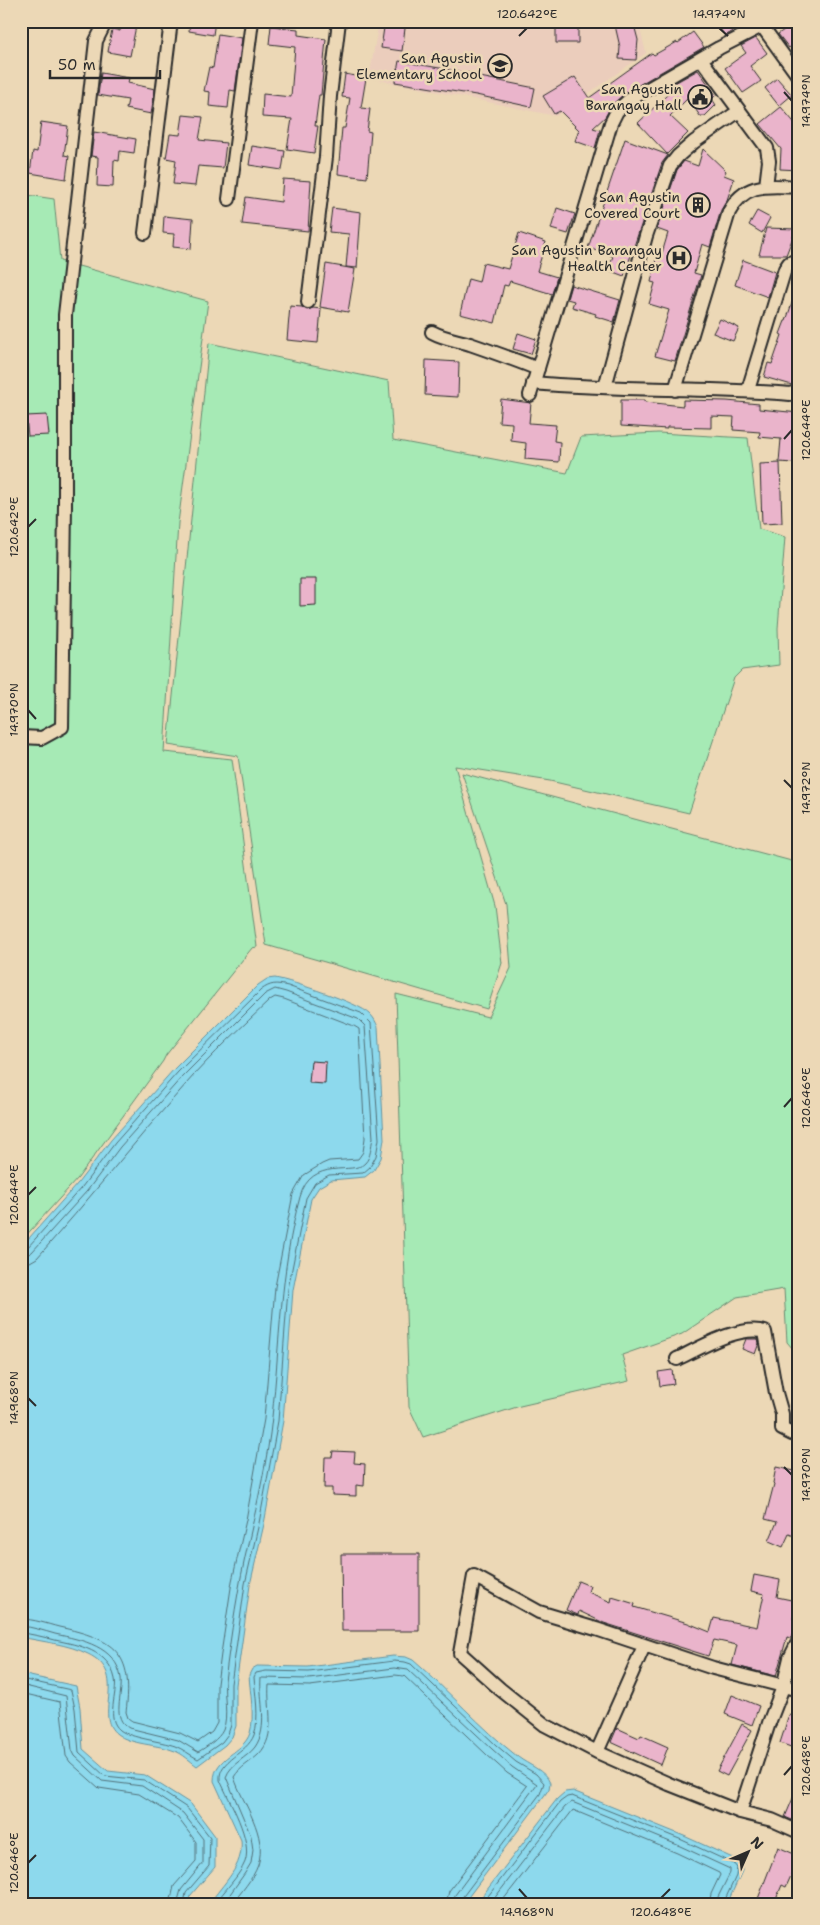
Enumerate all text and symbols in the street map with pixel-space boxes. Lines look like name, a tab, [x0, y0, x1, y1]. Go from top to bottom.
text: 120.642°E	[497, 6, 557, 22]
text: 14.974°N	[692, 6, 746, 22]
scale bar	[50, 48, 160, 80]
place label: San Agustin Elementary School	[356, 49, 483, 83]
school or university icon: San Agustin Elementary School	[487, 53, 513, 79]
text: 50 m	[58, 55, 96, 75]
text: 14.974°N	[798, 74, 814, 128]
place label: San Agustin Barangay Hall	[586, 80, 683, 114]
public building icon: San Agustin Barangay Hall	[687, 84, 713, 110]
place label: San Agustin Covered Court	[584, 188, 680, 222]
building icon: San Agustin Covered Court	[685, 192, 711, 218]
place label: San Agustin Barangay Health Center	[512, 241, 662, 275]
hospital icon: San Agustin Barangay Health Center	[666, 245, 692, 271]
text: 120.644°E	[798, 399, 814, 461]
text: 120.642°E	[6, 497, 22, 557]
text: 14.970°N	[6, 683, 22, 737]
text: 14.972°N	[798, 761, 814, 815]
text: 120.646°E	[798, 1067, 814, 1129]
text: 120.644°E	[6, 1164, 22, 1226]
text: 14.968°N	[6, 1371, 22, 1425]
text: 14.970°N	[798, 1448, 814, 1502]
text: 120.648°E	[798, 1735, 814, 1797]
north arrow	[722, 1828, 772, 1878]
text: 120.646°E	[6, 1832, 22, 1894]
text: N	[747, 1833, 767, 1853]
text: 14.968°N	[500, 1904, 554, 1920]
text: 120.648°E	[630, 1904, 692, 1920]

